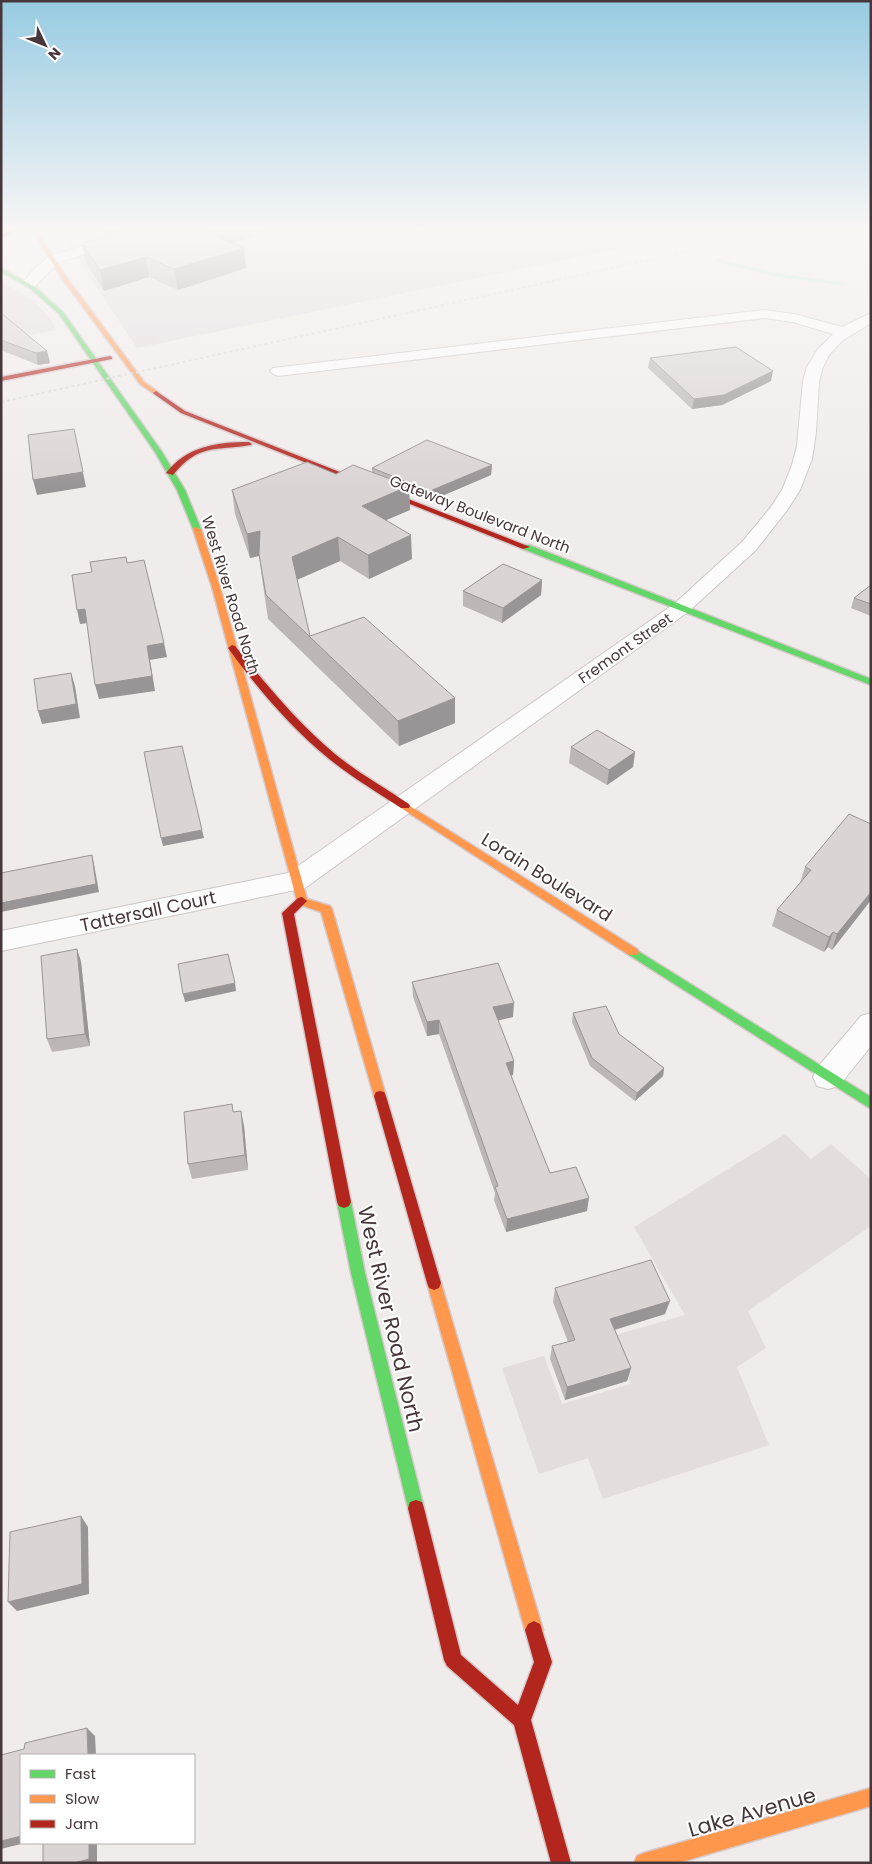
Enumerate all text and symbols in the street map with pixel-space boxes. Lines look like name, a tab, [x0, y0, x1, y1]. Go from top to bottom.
north arrow	[20, 20, 70, 70]
text: N	[44, 43, 65, 65]
street label: Gateway Boulevard North	[387, 470, 573, 558]
street label: West River Road North	[197, 513, 265, 677]
street label: Fremont Street	[574, 608, 676, 688]
street label: Lorain Boulevard	[477, 827, 617, 927]
street label: Tattersall Court	[78, 884, 218, 938]
street label: West River Road North	[351, 1203, 431, 1435]
legend	[20, 1754, 195, 1844]
text: Fast	[65, 1763, 96, 1784]
street label: Lake Avenue	[685, 1780, 819, 1844]
text: Slow	[65, 1788, 100, 1809]
text: Jam	[65, 1813, 99, 1834]

